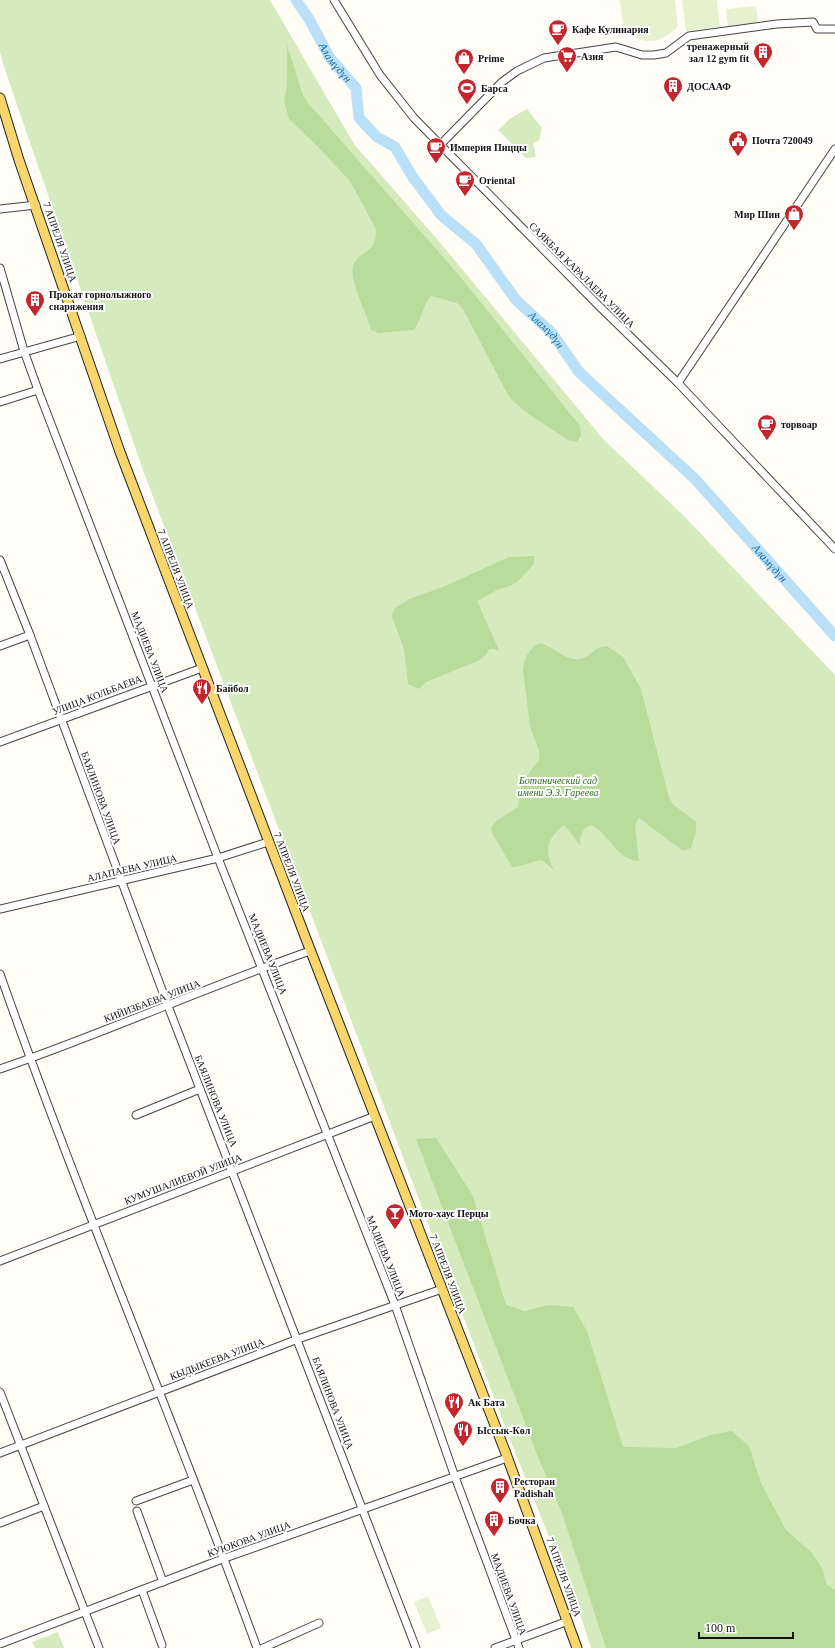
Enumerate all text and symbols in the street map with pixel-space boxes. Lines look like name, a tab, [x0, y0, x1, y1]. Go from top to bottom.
cafe icon: Кафе Кулинария	[547, 18, 569, 46]
place label: Кафе Кулинария	[572, 24, 649, 35]
water label: Аламүдүн	[316, 40, 354, 85]
place label: тренажерный зал 12 gym fit	[687, 41, 750, 64]
building icon: тренажерный зал 12 gym fit	[752, 41, 774, 69]
supermarket icon: Азия	[556, 45, 578, 73]
shop icon: Prime	[453, 47, 475, 75]
place label: Азия	[581, 51, 604, 62]
place label: Prime	[478, 53, 505, 64]
building icon: ДОСААФ	[662, 75, 684, 103]
sports icon: Барса	[456, 77, 478, 105]
place label: ДОСААФ	[687, 81, 731, 92]
place label: Барса	[481, 83, 508, 94]
public building icon: Почта 720049	[727, 129, 749, 157]
place label: Почта 720049	[752, 135, 813, 146]
cafe icon: Империя Пиццы	[425, 136, 447, 164]
place label: Империя Пиццы	[450, 142, 527, 153]
cafe icon: Oriental	[454, 169, 476, 197]
place label: Oriental	[479, 175, 515, 186]
street label: 7 АПРЕЛЯ УЛИЦА	[41, 201, 79, 284]
shop icon: Мир Шин	[783, 203, 805, 231]
place label: Мир Шин	[734, 209, 780, 220]
street label: САЯКБАЯ КАРАЛАЕВА УЛИЦА	[527, 220, 637, 330]
building icon: Прокат горнолыжного снаряжения	[24, 289, 46, 317]
place label: Прокат горнолыжного снаряжения	[49, 289, 151, 312]
water label: Аламүдүн	[526, 308, 567, 351]
cafe icon: торвоар	[756, 413, 778, 441]
place label: торвоар	[781, 419, 818, 430]
street label: 7 АПРЕЛЯ УЛИЦА	[156, 528, 196, 611]
water label: Аламүдүн	[749, 541, 790, 585]
street label: МАДИЕВА УЛИЦА	[129, 610, 171, 695]
street label: УЛИЦА КОЛЬБАЕВА	[51, 673, 144, 717]
restaurant icon: Байбол	[191, 677, 213, 705]
place label: Байбол	[216, 683, 249, 694]
street label: БАЯЛИНОВА УЛИЦА	[79, 750, 123, 847]
park label: Ботанический сад имени Э.З. Гареева	[518, 775, 598, 798]
street label: 7 АПРЕЛЯ УЛИЦА	[272, 831, 312, 914]
street label: АЛАПАЕВА УЛИЦА	[86, 852, 179, 884]
street label: МАДИЕВА УЛИЦА	[247, 912, 290, 997]
street label: КИЙИЗБАЕВА УЛИЦА	[102, 977, 203, 1024]
street label: БАЯЛИНОВА УЛИЦА	[193, 1053, 240, 1149]
street label: КУМУШАЛИЕВОЙ УЛИЦА	[123, 1151, 244, 1207]
bar icon: Мото-хаус Перцы	[384, 1202, 406, 1230]
place label: Мото-хаус Перцы	[409, 1208, 489, 1219]
street label: МАДИЕВА УЛИЦА	[365, 1214, 408, 1299]
street label: 7 АПРЕЛЯ УЛИЦА	[428, 1233, 468, 1316]
street label: КЫДЫКЕЕВА УЛИЦА	[168, 1336, 266, 1382]
street label: БАЯЛИНОВА УЛИЦА	[310, 1355, 356, 1451]
restaurant icon: Ак Бата	[443, 1391, 465, 1419]
place label: Ак Бата	[468, 1397, 505, 1408]
restaurant icon: Ыссык-Көл	[452, 1419, 474, 1447]
place label: Ыссык-Көл	[477, 1425, 531, 1436]
building icon: Ресторан Padishah	[489, 1476, 511, 1504]
place label: Ресторан Padishah	[514, 1476, 555, 1499]
building icon: Бочка	[483, 1509, 505, 1537]
place label: Бочка	[508, 1515, 536, 1526]
street label: КУЮКОВА УЛИЦА	[206, 1519, 293, 1559]
street label: 7 АПРЕЛЯ УЛИЦА	[544, 1536, 584, 1619]
street label: МАДИЕВА УЛИЦА	[489, 1552, 529, 1637]
scale bar	[699, 1614, 793, 1640]
text: 100 m	[705, 1621, 736, 1635]

